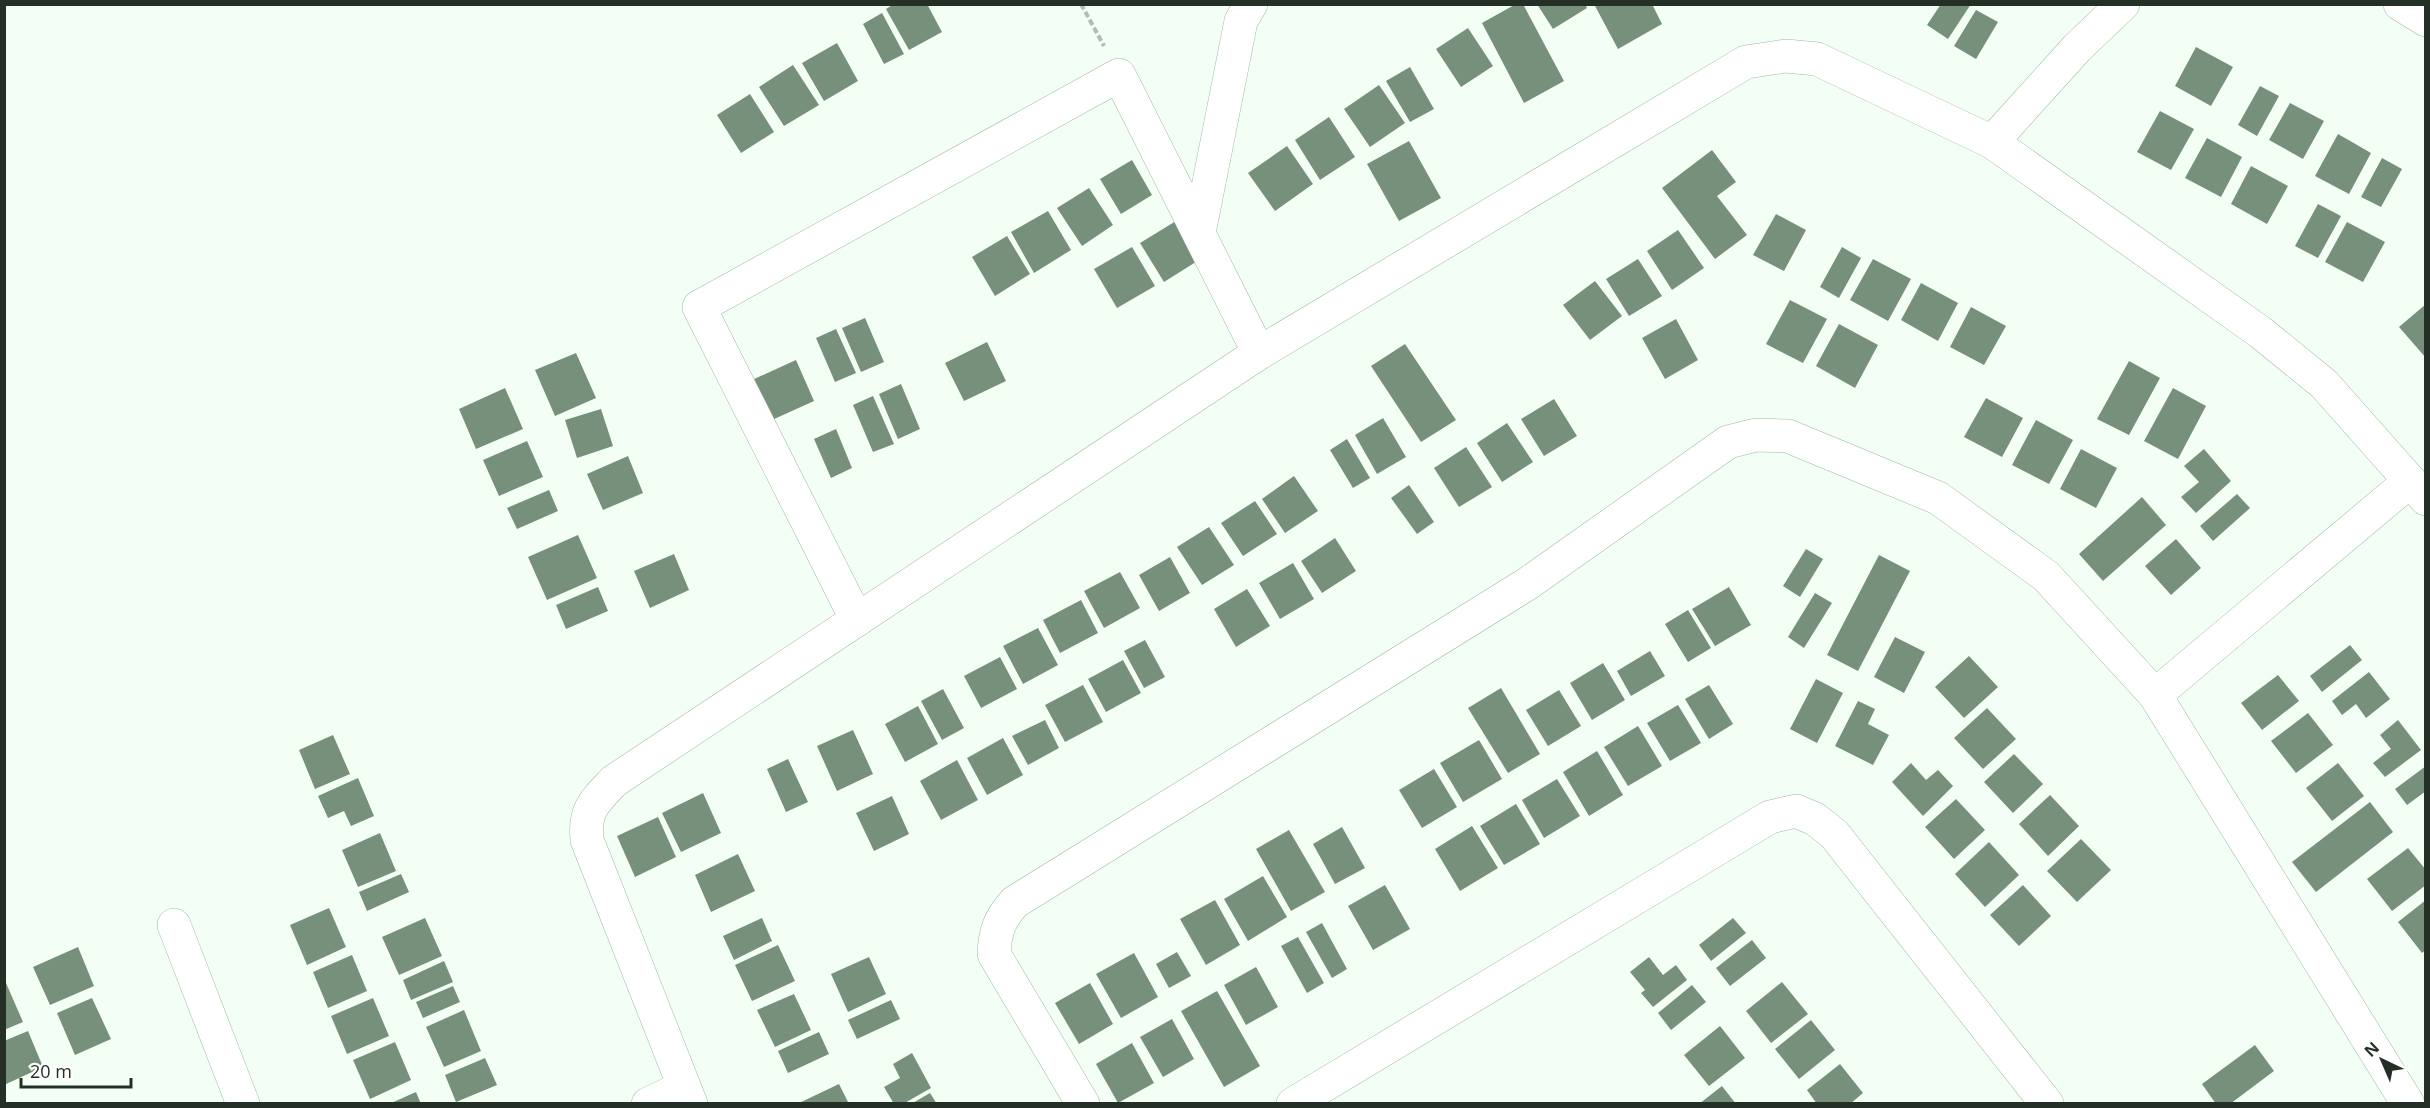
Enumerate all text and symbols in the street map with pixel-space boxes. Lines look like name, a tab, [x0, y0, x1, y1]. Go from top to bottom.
north arrow	[2352, 1030, 2412, 1090]
text: N	[2359, 1037, 2384, 1062]
scale bar	[21, 1051, 130, 1089]
text: 20 m	[30, 1059, 72, 1083]

